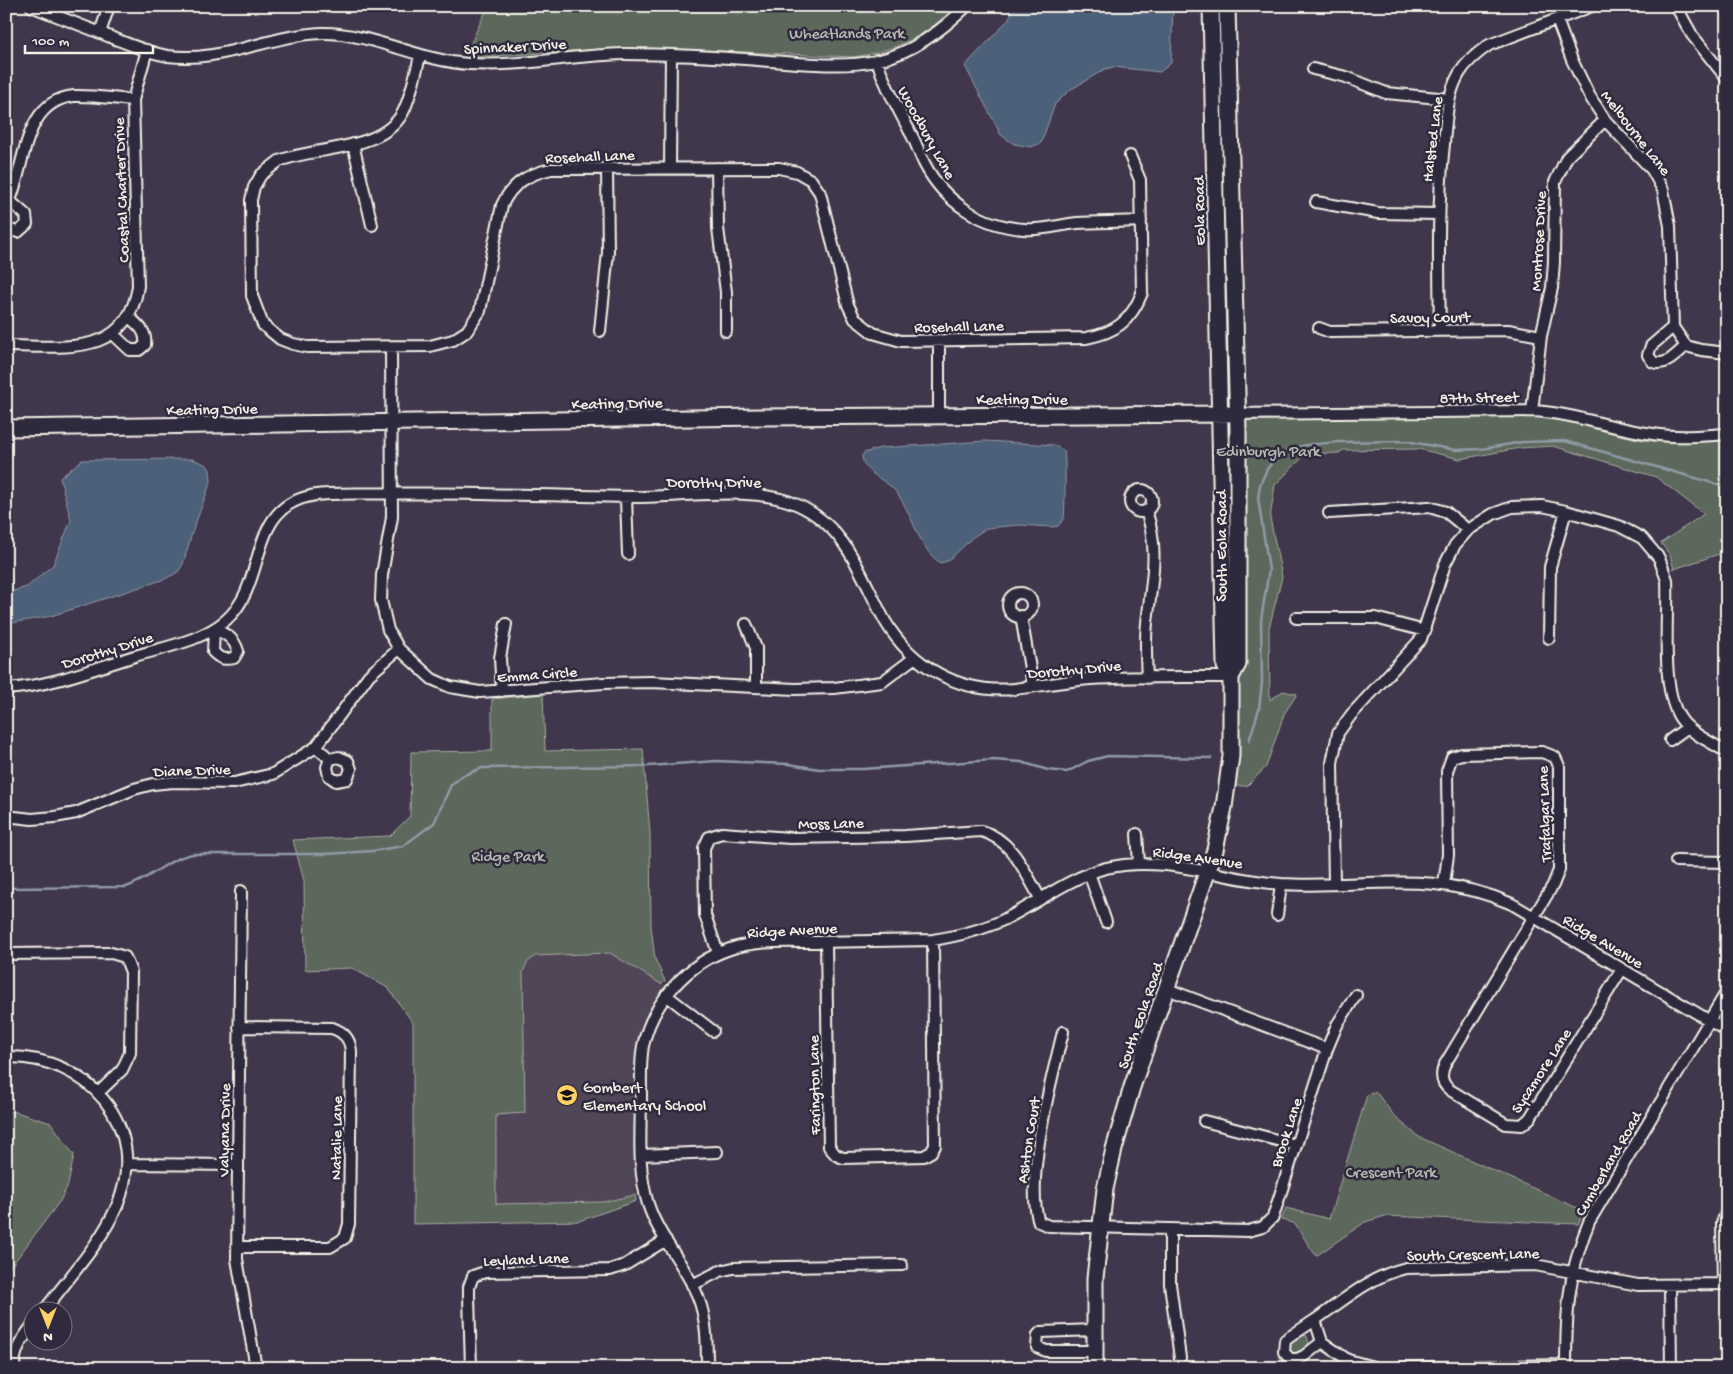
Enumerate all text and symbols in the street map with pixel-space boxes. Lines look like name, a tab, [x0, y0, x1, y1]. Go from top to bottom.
scale bar	[25, 22, 152, 54]
park label: Wheatlands Park	[789, 26, 907, 45]
text: 100 m	[31, 33, 70, 51]
street label: Spinnaker Drive	[463, 36, 568, 61]
street label: Woodbury Lane	[892, 84, 959, 184]
street label: Melbourne Lane	[1595, 88, 1674, 181]
street label: Halsted Lane	[1420, 95, 1449, 183]
street label: Coastal Charter Drive	[111, 116, 136, 263]
street label: Rosehall Lane	[545, 147, 636, 170]
street label: Eola Road	[1191, 174, 1212, 246]
street label: Montrose Drive	[1528, 190, 1553, 292]
street label: Savoy Court	[1390, 309, 1472, 330]
street label: Rosehall Lane	[914, 318, 1005, 339]
street label: 87th Street	[1440, 389, 1520, 410]
street label: Keating Drive	[976, 392, 1068, 411]
street label: Keating Drive	[571, 395, 664, 416]
street label: Keating Drive	[166, 401, 259, 422]
park label: Edinburgh Park	[1216, 444, 1322, 463]
street label: Dorothy Drive	[666, 475, 762, 494]
street label: South Eola Road	[1214, 489, 1233, 602]
street label: Dorothy Drive	[59, 629, 157, 676]
street label: Dorothy Drive	[1025, 658, 1123, 685]
street label: Emma Circle	[496, 664, 579, 689]
street label: Diane Drive	[152, 762, 232, 783]
street label: Trafalgar Lane	[1535, 765, 1558, 863]
street label: Moss Lane	[798, 815, 865, 836]
street label: Ridge Avenue	[1151, 844, 1244, 875]
park label: Ridge Park	[472, 849, 546, 868]
street label: Ridge Avenue	[1559, 912, 1647, 975]
street label: Ridge Avenue	[746, 921, 839, 944]
street label: South Eola Road	[1115, 959, 1170, 1072]
street label: Sycamore Lane	[1508, 1025, 1578, 1118]
street label: Farington Lane	[806, 1034, 827, 1136]
place label: Gombert Elementary School	[583, 1080, 706, 1117]
street label: Valyana Drive	[216, 1083, 237, 1178]
school or university icon: Gombert Elementary School	[555, 1083, 579, 1107]
street label: Natalie Lane	[328, 1095, 349, 1180]
street label: Ashton Court	[1014, 1095, 1047, 1185]
street label: Brook Lane	[1268, 1095, 1309, 1171]
street label: Cumberland Road	[1572, 1107, 1649, 1221]
park label: Crescent Park	[1346, 1165, 1438, 1184]
street label: South Crescent Lane	[1406, 1246, 1540, 1267]
street label: Leyland Lane	[483, 1250, 570, 1272]
north arrow	[22, 1302, 72, 1352]
text: N	[43, 1328, 53, 1345]

